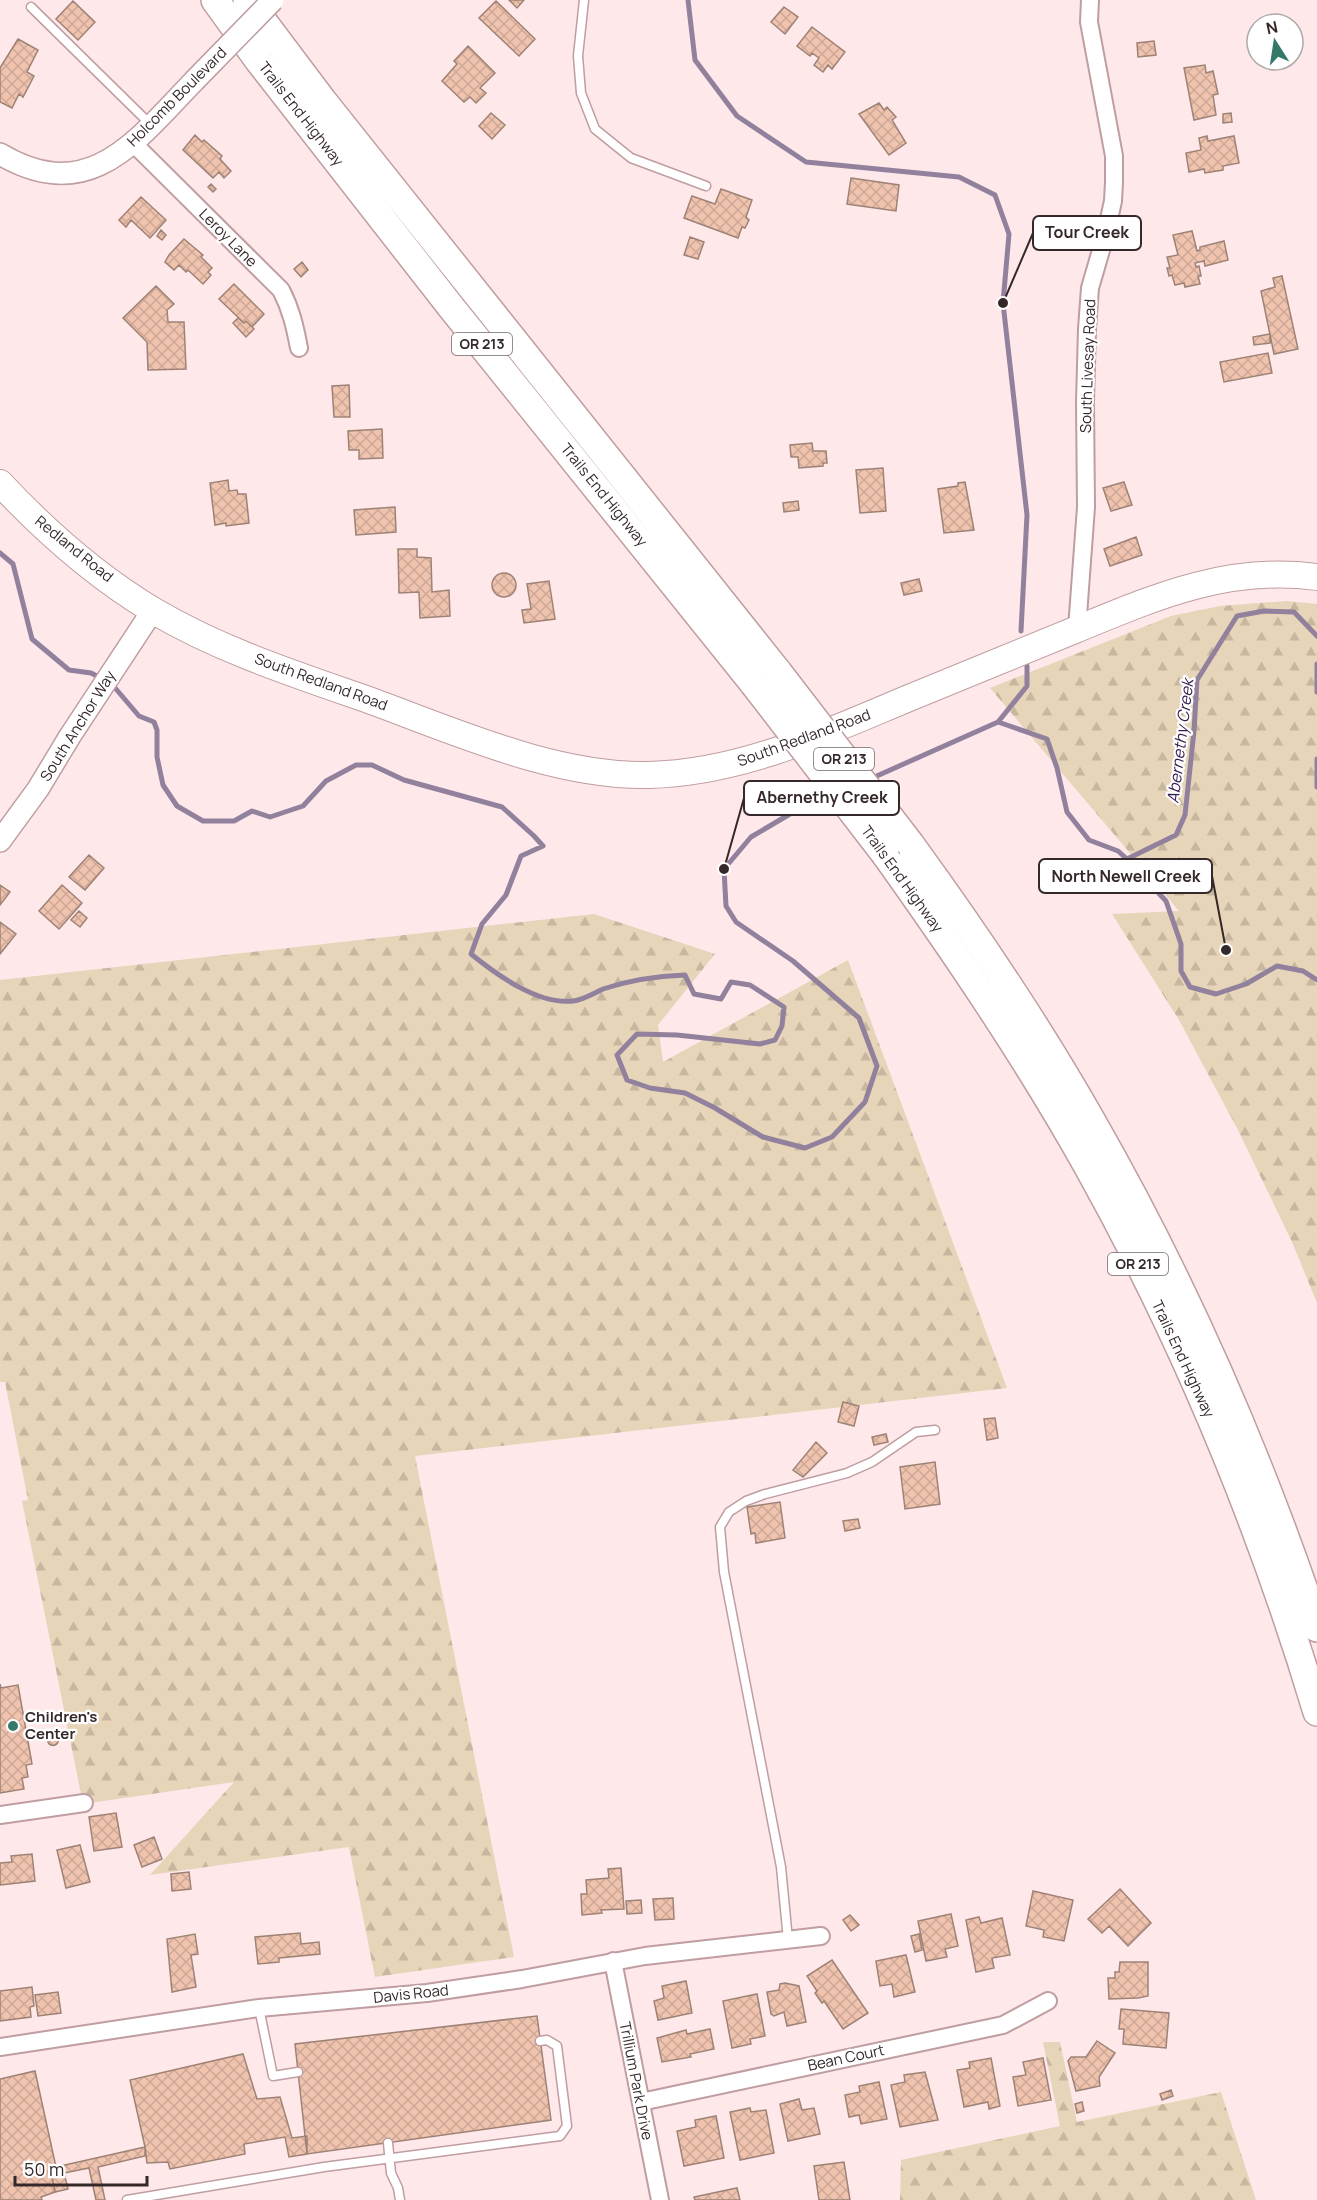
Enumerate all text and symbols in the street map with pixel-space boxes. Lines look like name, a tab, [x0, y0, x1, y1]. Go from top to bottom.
north arrow	[1245, 12, 1305, 72]
text: N	[1264, 15, 1280, 39]
street label: Holcomb Boulevard	[122, 42, 231, 151]
street label: Trails End Highway	[254, 57, 349, 170]
street label: Leroy Lane	[194, 204, 262, 272]
callout: Tour Creek	[1033, 216, 1141, 250]
text: Tour Creek	[1045, 221, 1129, 243]
street label: South Livesay Road	[1075, 298, 1100, 434]
road number: OR 213	[452, 333, 512, 355]
street label: Trails End Highway	[556, 439, 653, 551]
street label: Redland Road	[31, 510, 118, 587]
street label: South Redland Road	[252, 648, 391, 715]
street label: South Anchor Way	[35, 666, 120, 785]
water label: Abernethy Creek	[1161, 676, 1199, 804]
street label: South Redland Road	[734, 704, 873, 771]
road number: OR 213	[814, 748, 874, 770]
callout: Abernethy Creek	[744, 781, 899, 815]
text: Abernethy Creek	[756, 786, 888, 808]
street label: Trails End Highway	[857, 821, 948, 936]
callout: North Newell Creek	[1039, 859, 1212, 893]
text: North Newell Creek	[1052, 865, 1201, 887]
road number: OR 213	[1108, 1253, 1168, 1275]
street label: Trails End Highway	[1147, 1297, 1220, 1421]
place label: Children's Center	[25, 1706, 97, 1744]
marker: Children's Center	[6, 1719, 20, 1733]
street label: Davis Road	[372, 1979, 450, 2008]
street label: Trillium Park Drive	[615, 2020, 658, 2142]
street label: Bean Court	[806, 2039, 886, 2076]
scale bar	[15, 2149, 147, 2187]
text: 50 m	[24, 2157, 64, 2181]

